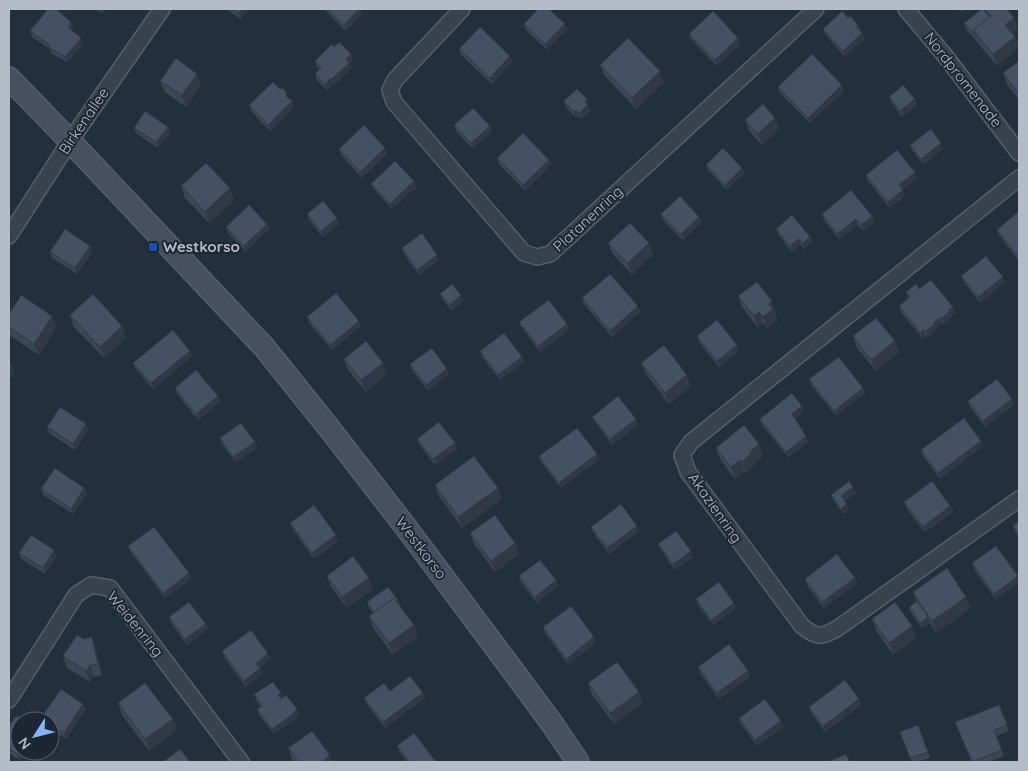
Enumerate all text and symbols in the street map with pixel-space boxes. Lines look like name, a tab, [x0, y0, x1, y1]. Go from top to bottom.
street label: Nordpromenade	[920, 28, 1006, 131]
street label: Birkenallee	[54, 84, 113, 158]
street label: Platanenring	[549, 182, 627, 256]
place label: Westkorso	[163, 237, 240, 256]
marker: Westkorso	[147, 241, 159, 253]
street label: Akazienring	[684, 469, 747, 546]
street label: Westkorso	[392, 513, 451, 583]
street label: Weidenring	[103, 587, 168, 660]
north arrow	[10, 711, 60, 761]
text: N	[14, 734, 35, 753]

